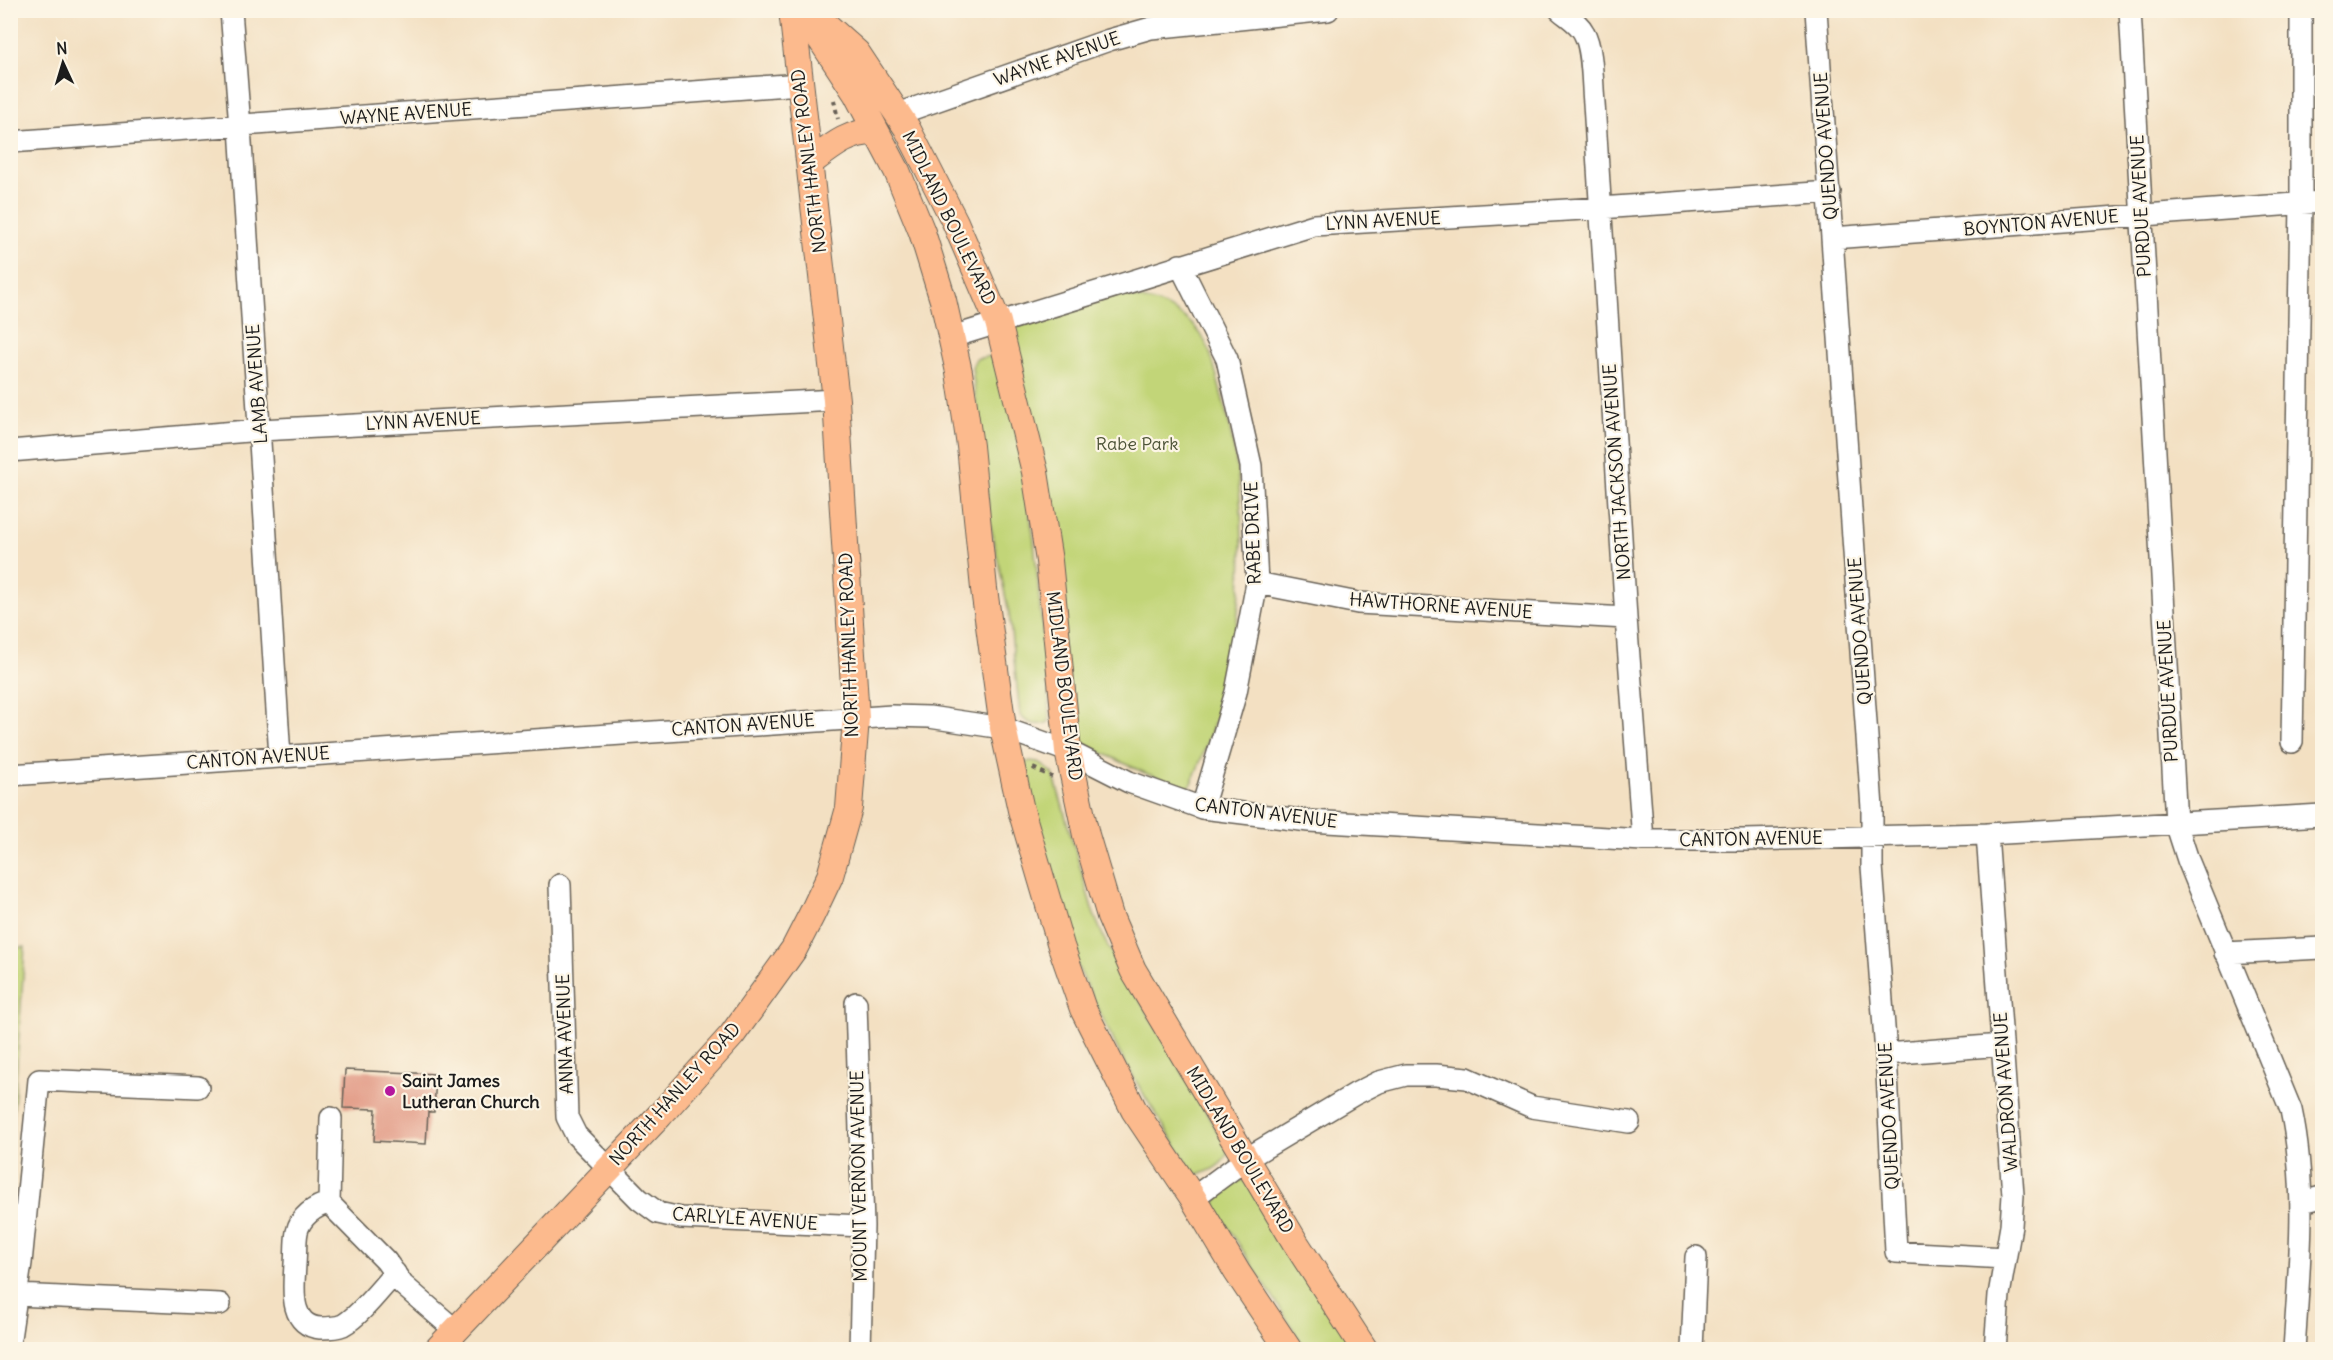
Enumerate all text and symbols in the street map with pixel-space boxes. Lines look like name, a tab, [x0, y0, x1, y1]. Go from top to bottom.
street label: WAYNE AVENUE	[991, 26, 1123, 91]
north arrow	[33, 33, 93, 93]
text: N	[56, 38, 68, 58]
street label: NORTH HANLEY ROAD	[786, 68, 831, 254]
street label: QUENDO AVENUE	[1809, 71, 1842, 221]
street label: WAYNE AVENUE	[339, 97, 473, 130]
street label: MIDLAND BOULEVARD	[897, 127, 1002, 309]
street label: PURDUE AVENUE	[2125, 134, 2156, 278]
street label: BOYNTON AVENUE	[1962, 204, 2119, 241]
street label: LYNN AVENUE	[1325, 206, 1441, 235]
street label: LAMB AVENUE	[241, 323, 272, 445]
street label: NORTH JACKSON AVENUE	[1597, 363, 1636, 581]
street label: LYNN AVENUE	[365, 406, 481, 435]
park label: Rabe Park	[1096, 432, 1178, 455]
street label: RABE DRIVE	[1239, 481, 1266, 585]
street label: NORTH HANLEY ROAD	[834, 552, 863, 738]
street label: QUENDO AVENUE	[1843, 556, 1876, 706]
street label: HAWTHORNE AVENUE	[1349, 588, 1533, 623]
street label: MIDLAND BOULEVARD	[1041, 590, 1088, 782]
street label: PURDUE AVENUE	[2152, 619, 2183, 763]
street label: CANTON AVENUE	[671, 708, 815, 741]
street label: CANTON AVENUE	[186, 741, 330, 774]
street label: CANTON AVENUE	[1193, 792, 1339, 833]
street label: CANTON AVENUE	[1679, 826, 1823, 851]
street label: ANNA AVENUE	[551, 973, 578, 1095]
street label: WALDRON AVENUE	[1988, 1011, 2023, 1173]
street label: NORTH HANLEY ROAD	[604, 1017, 745, 1170]
street label: QUENDO AVENUE	[1873, 1042, 1904, 1191]
street label: MIDLAND BOULEVARD	[1181, 1062, 1299, 1238]
place label: Saint James Lutheran Church	[402, 1069, 540, 1113]
street label: MOUNT VERNON AVENUE	[845, 1070, 872, 1282]
marker: Saint James Lutheran Church	[383, 1084, 397, 1098]
street label: CARLYLE AVENUE	[671, 1202, 819, 1235]

